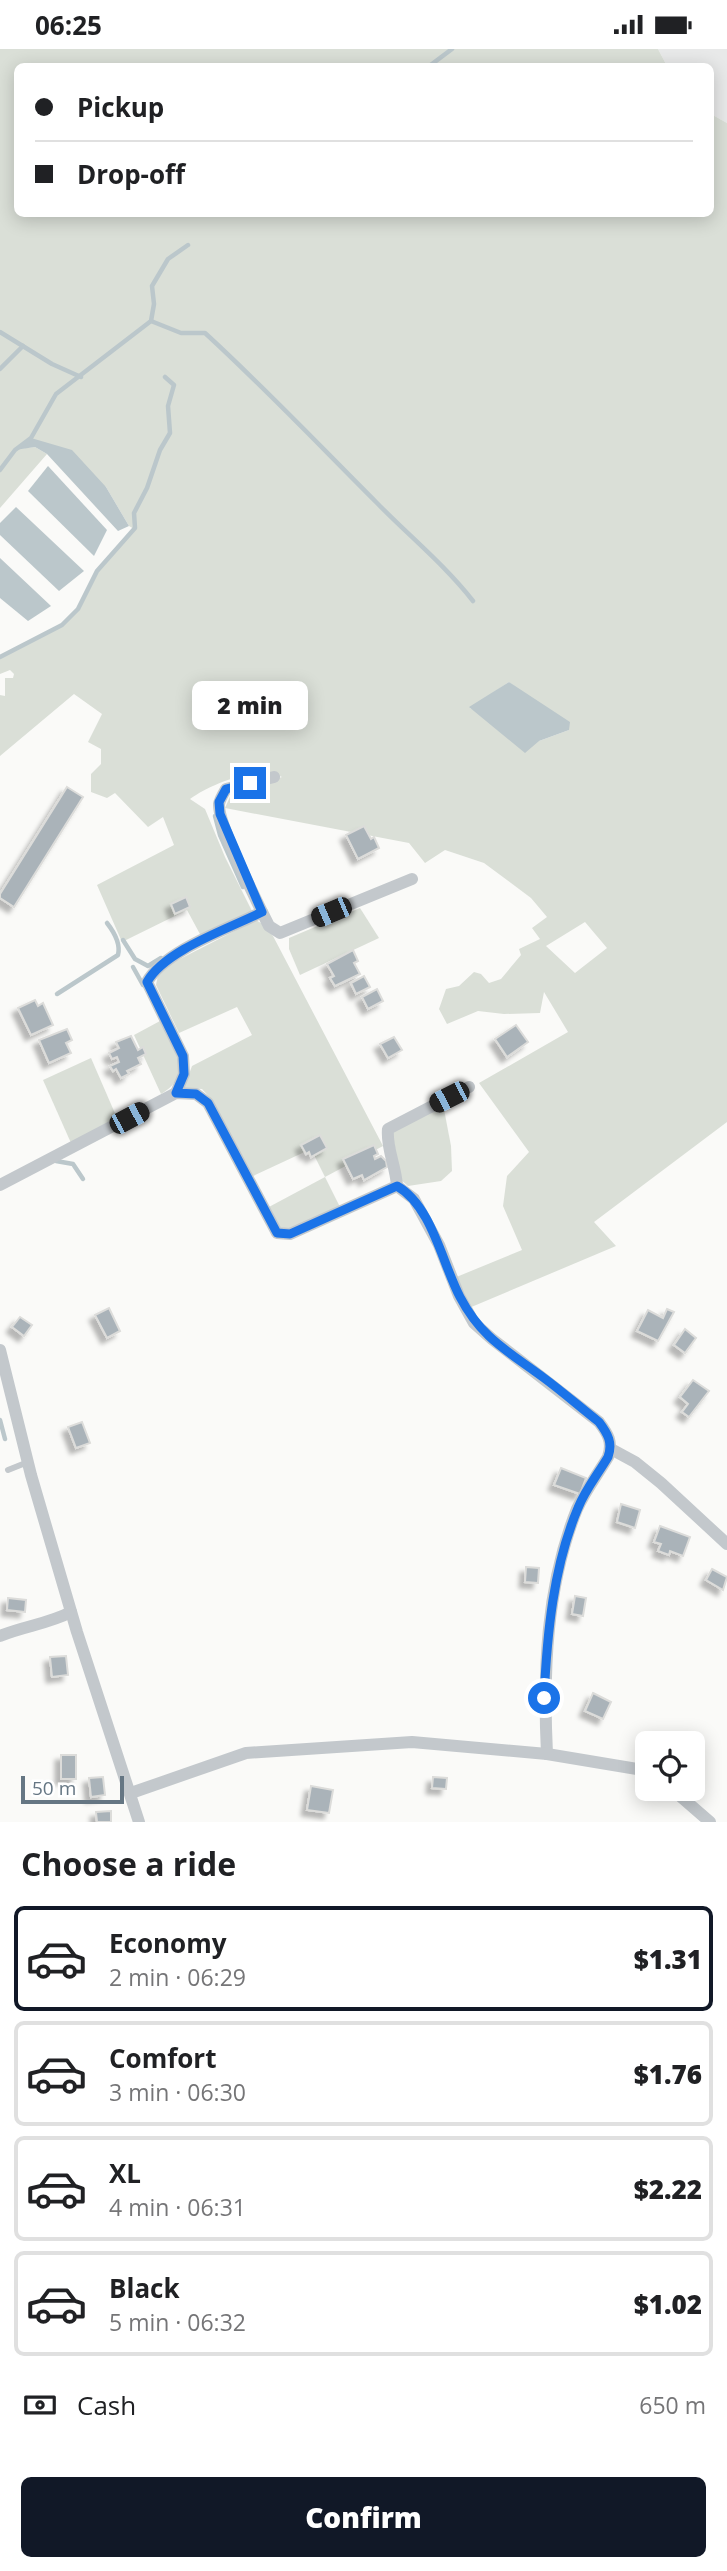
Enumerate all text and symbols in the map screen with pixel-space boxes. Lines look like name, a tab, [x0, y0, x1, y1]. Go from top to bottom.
text: 06:25	[35, 7, 102, 43]
text: Pickup	[77, 89, 164, 125]
text: Drop-off	[77, 156, 185, 192]
callout: 2 min	[192, 681, 308, 731]
text: 2 min	[217, 689, 283, 721]
route end	[234, 767, 266, 799]
car	[308, 894, 355, 930]
car	[426, 1078, 473, 1116]
car	[106, 1099, 153, 1137]
route start	[528, 1682, 560, 1714]
map controls	[635, 1731, 705, 1801]
button: locate	[635, 1731, 705, 1801]
scale bar	[21, 1773, 124, 1805]
text: 50 m	[32, 1775, 76, 1801]
text: Choose a ride	[21, 1842, 236, 1885]
text: Economy	[109, 1925, 227, 1961]
icon: car	[25, 1927, 88, 1990]
text: $1.31	[634, 1941, 702, 1977]
text: 2 min · 06:29	[109, 1961, 246, 1993]
text: Comfort	[109, 2040, 216, 2076]
icon: car	[25, 2042, 88, 2105]
text: $1.76	[634, 2056, 702, 2092]
text: 3 min · 06:30	[109, 2076, 246, 2108]
text: XL	[109, 2155, 141, 2191]
icon: car	[25, 2157, 88, 2220]
text: $2.22	[634, 2171, 702, 2207]
text: 4 min · 06:31	[109, 2191, 246, 2223]
text: Black	[109, 2270, 180, 2306]
icon: car	[25, 2272, 88, 2335]
text: $1.02	[634, 2286, 702, 2322]
text: 5 min · 06:32	[109, 2306, 246, 2338]
icon: cash	[21, 2386, 59, 2424]
text: Cash	[77, 2387, 136, 2423]
text: 650 m	[639, 2389, 706, 2421]
button: Confirm	[21, 2477, 706, 2557]

